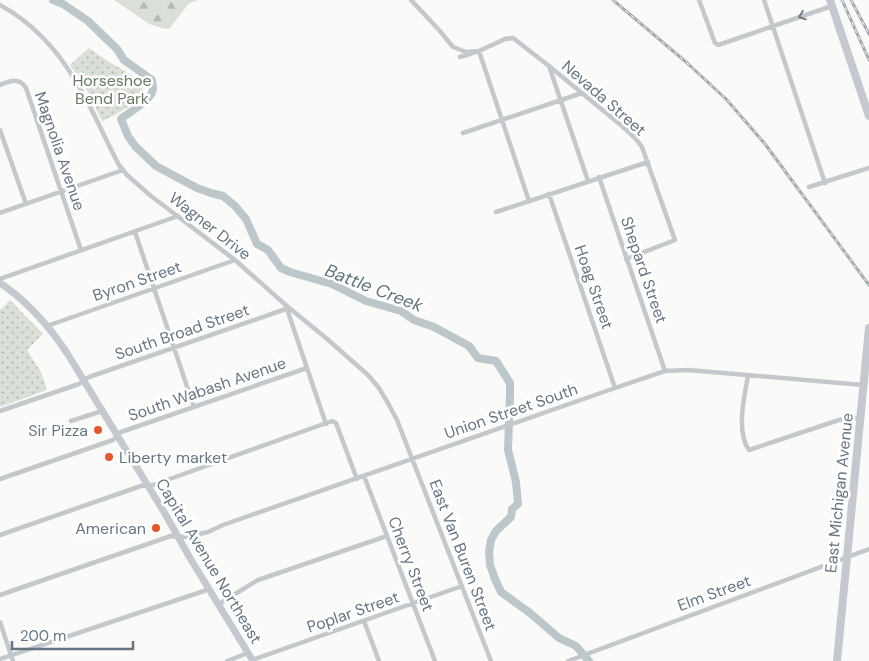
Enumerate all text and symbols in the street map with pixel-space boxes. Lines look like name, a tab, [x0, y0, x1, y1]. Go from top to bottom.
one-way arrow	[799, 10, 807, 20]
street label: Nevada Street	[558, 56, 650, 140]
park label: Horseshoe Bend Park	[72, 70, 152, 109]
street label: Magnolia Avenue	[30, 89, 90, 213]
street label: Wagner Drive	[165, 187, 255, 265]
street label: Shepard Street	[616, 214, 672, 326]
street label: Hoag Street	[570, 242, 618, 332]
street label: Byron Street	[90, 256, 184, 306]
water label: Battle Creek	[322, 258, 427, 318]
street label: South Broad Street	[112, 299, 252, 365]
street label: South Wabash Avenue	[125, 352, 289, 426]
street label: Union Street South	[442, 378, 580, 444]
street label: East Michigan Avenue	[820, 412, 858, 574]
place label: Sir Pizza	[28, 420, 88, 441]
marker: Sir Pizza	[92, 424, 104, 436]
place label: Liberty market	[119, 447, 227, 468]
marker: Liberty market	[103, 451, 115, 463]
street label: Capital Avenue Northeast	[151, 475, 267, 647]
street label: East Van Buren Street	[424, 476, 502, 634]
street label: Cherry Street	[383, 514, 439, 614]
place label: American	[75, 518, 146, 539]
marker: American	[150, 522, 162, 534]
street label: Elm Street	[674, 570, 754, 616]
street label: Poplar Street	[304, 586, 402, 638]
scale bar	[12, 618, 134, 650]
text: 200 m	[20, 626, 66, 646]

